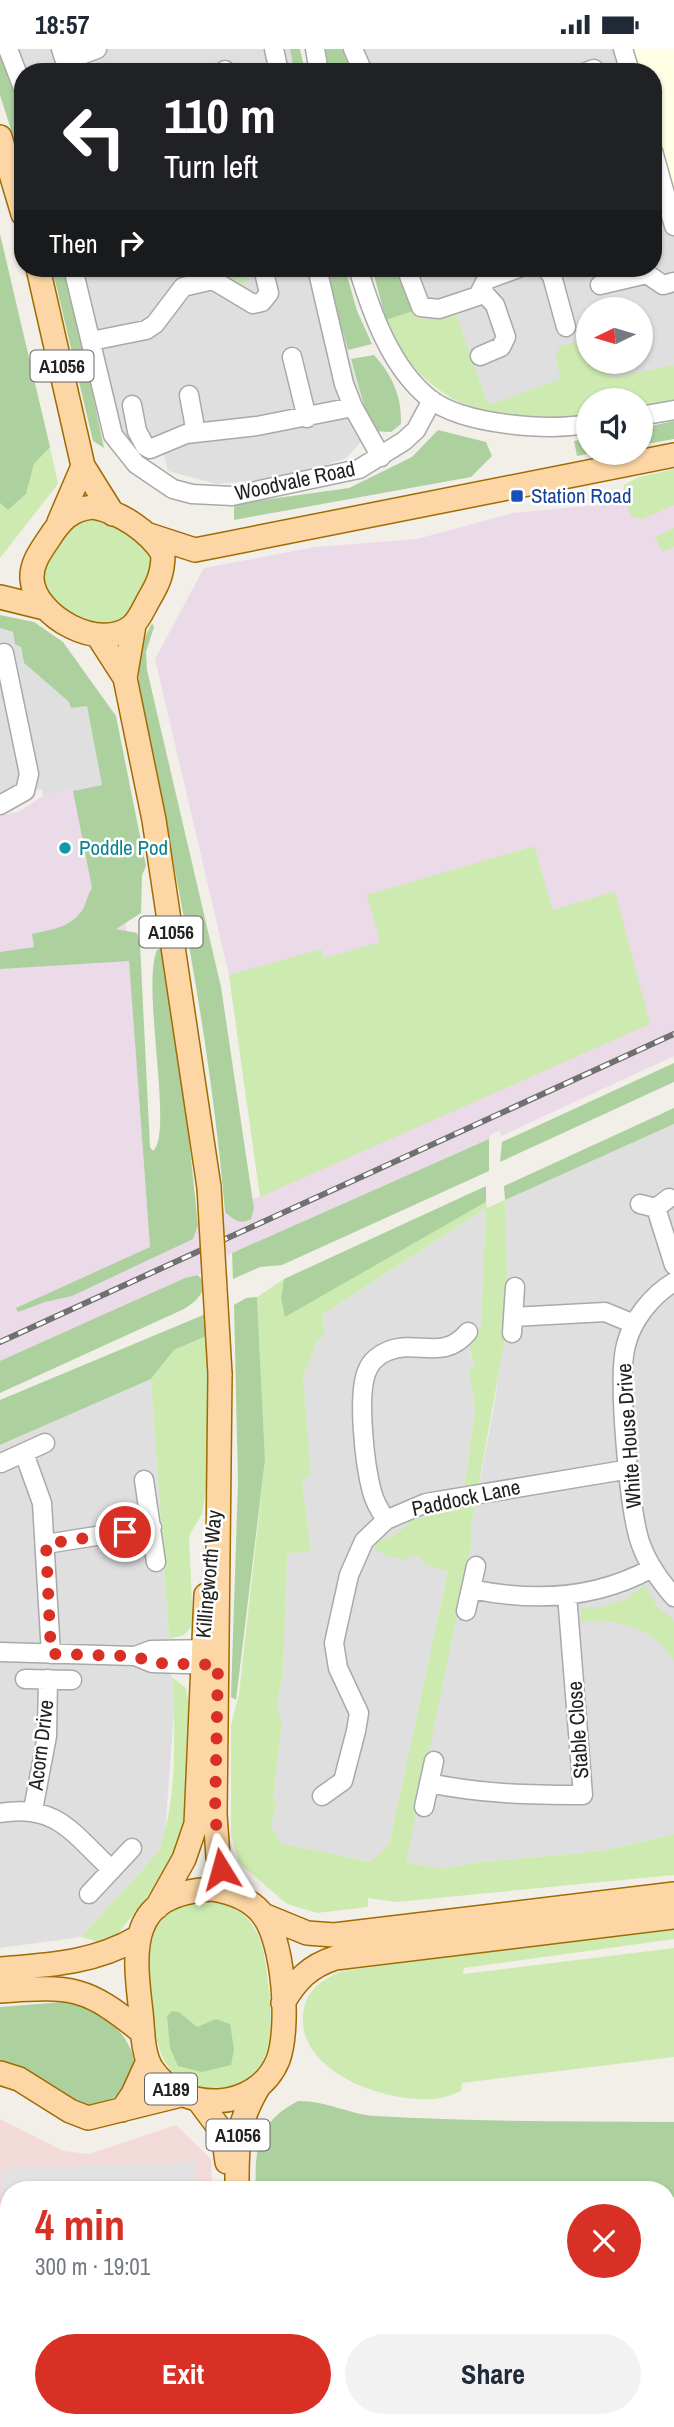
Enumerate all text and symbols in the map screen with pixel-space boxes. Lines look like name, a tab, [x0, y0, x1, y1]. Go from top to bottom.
text: 18:57	[35, 7, 90, 42]
text: 110 m	[164, 82, 276, 148]
icon: left	[49, 91, 140, 182]
text: Turn left	[164, 145, 258, 188]
icon: right	[112, 224, 150, 262]
text: Then	[49, 226, 98, 261]
north arrow	[576, 297, 653, 375]
map controls	[576, 297, 653, 465]
road number: A1056	[31, 351, 94, 381]
button: sound	[576, 388, 653, 465]
street label: Woodvale Road	[232, 454, 358, 507]
place label: Station Road	[531, 481, 632, 510]
marker: Station Road	[509, 488, 525, 504]
place label: Poddle Pod	[79, 833, 168, 862]
marker: Poddle Pod	[57, 840, 73, 856]
road number: A1056	[140, 917, 202, 947]
street label: White House Drive	[609, 1362, 648, 1510]
street label: Paddock Lane	[409, 1472, 523, 1523]
pin	[95, 1502, 155, 1562]
street label: Killingworth Way	[188, 1508, 229, 1639]
icon: arrive	[106, 1513, 144, 1551]
street label: Stable Close	[560, 1680, 595, 1780]
street label: Acorn Drive	[20, 1698, 60, 1793]
position arrow	[184, 1832, 258, 1906]
road number: A189	[145, 2073, 197, 2105]
road number: A1056	[206, 2119, 270, 2151]
text: 4 min	[35, 2197, 125, 2253]
button: close	[567, 2204, 641, 2278]
text: 300 m · 19:01	[35, 2251, 150, 2282]
button: Exit	[35, 2334, 331, 2414]
button: Share	[345, 2334, 641, 2414]

